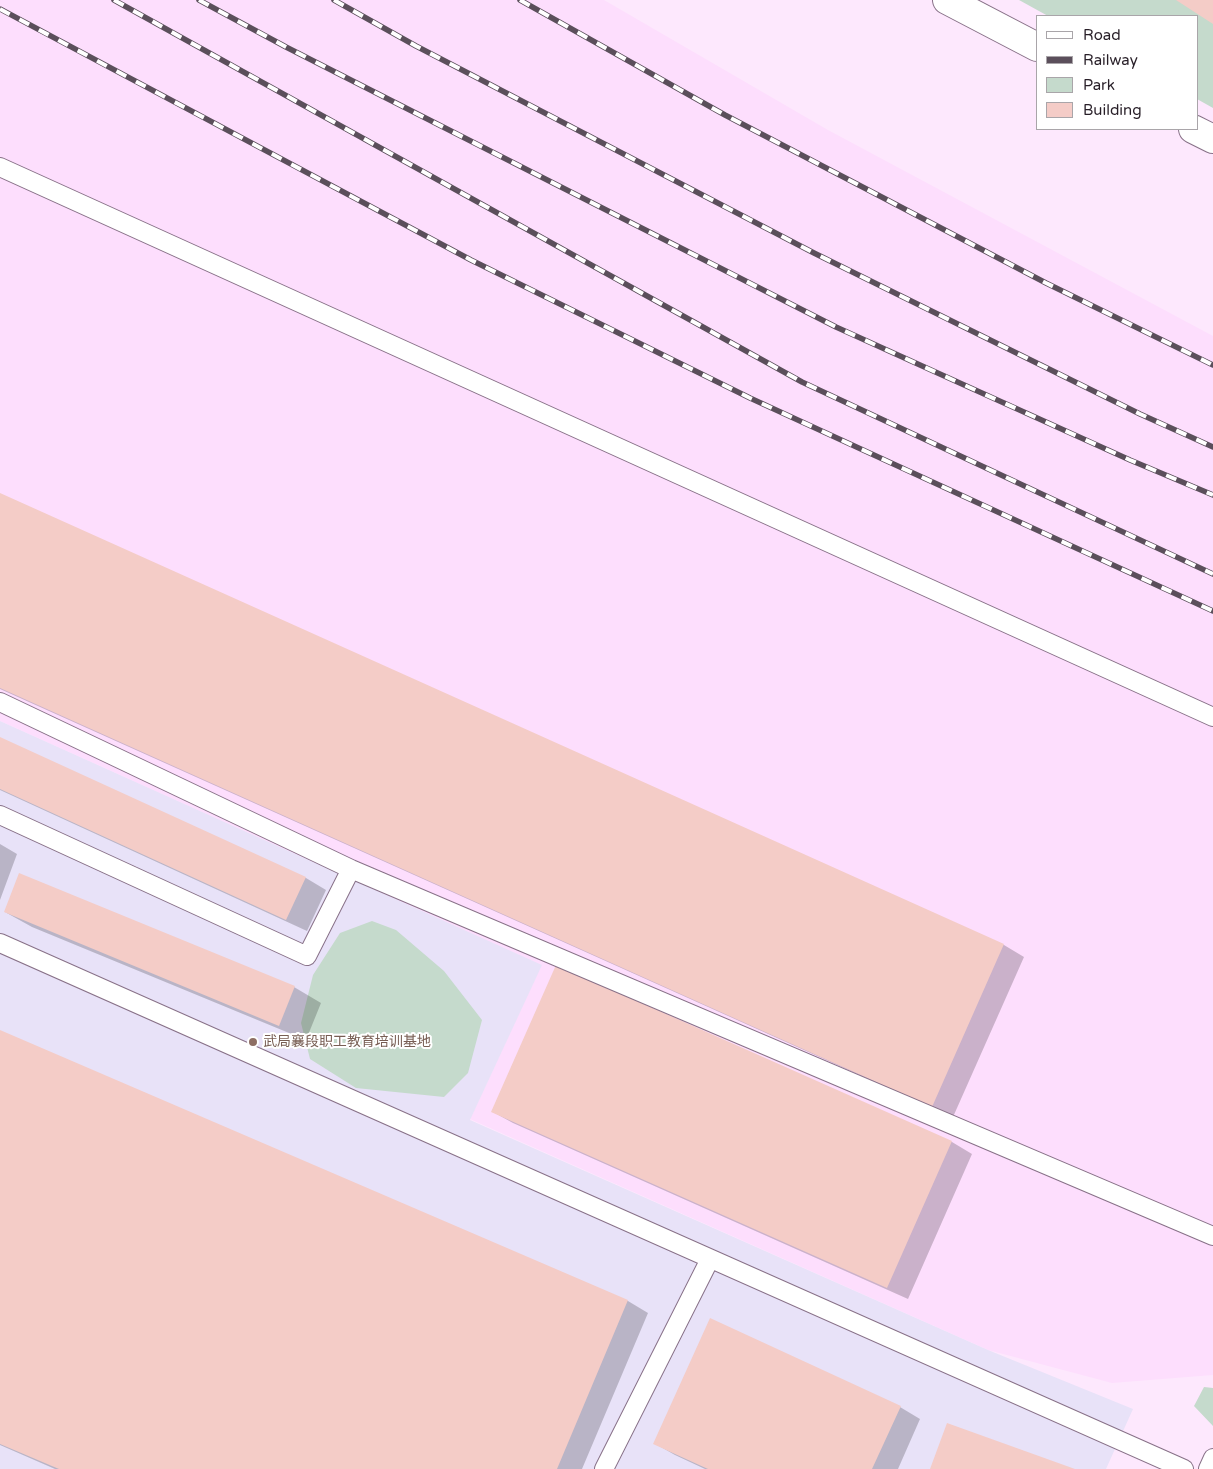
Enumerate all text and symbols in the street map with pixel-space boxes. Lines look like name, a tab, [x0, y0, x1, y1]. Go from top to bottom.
legend	[1036, 15, 1198, 130]
text: Road	[1083, 26, 1121, 44]
text: Railway	[1083, 51, 1138, 69]
text: Park	[1083, 76, 1115, 94]
text: Building	[1083, 101, 1142, 119]
place label: 武局襄段职工教育培训基地	[263, 1034, 431, 1050]
marker: 武局襄段职工教育培训基地	[247, 1036, 259, 1048]

